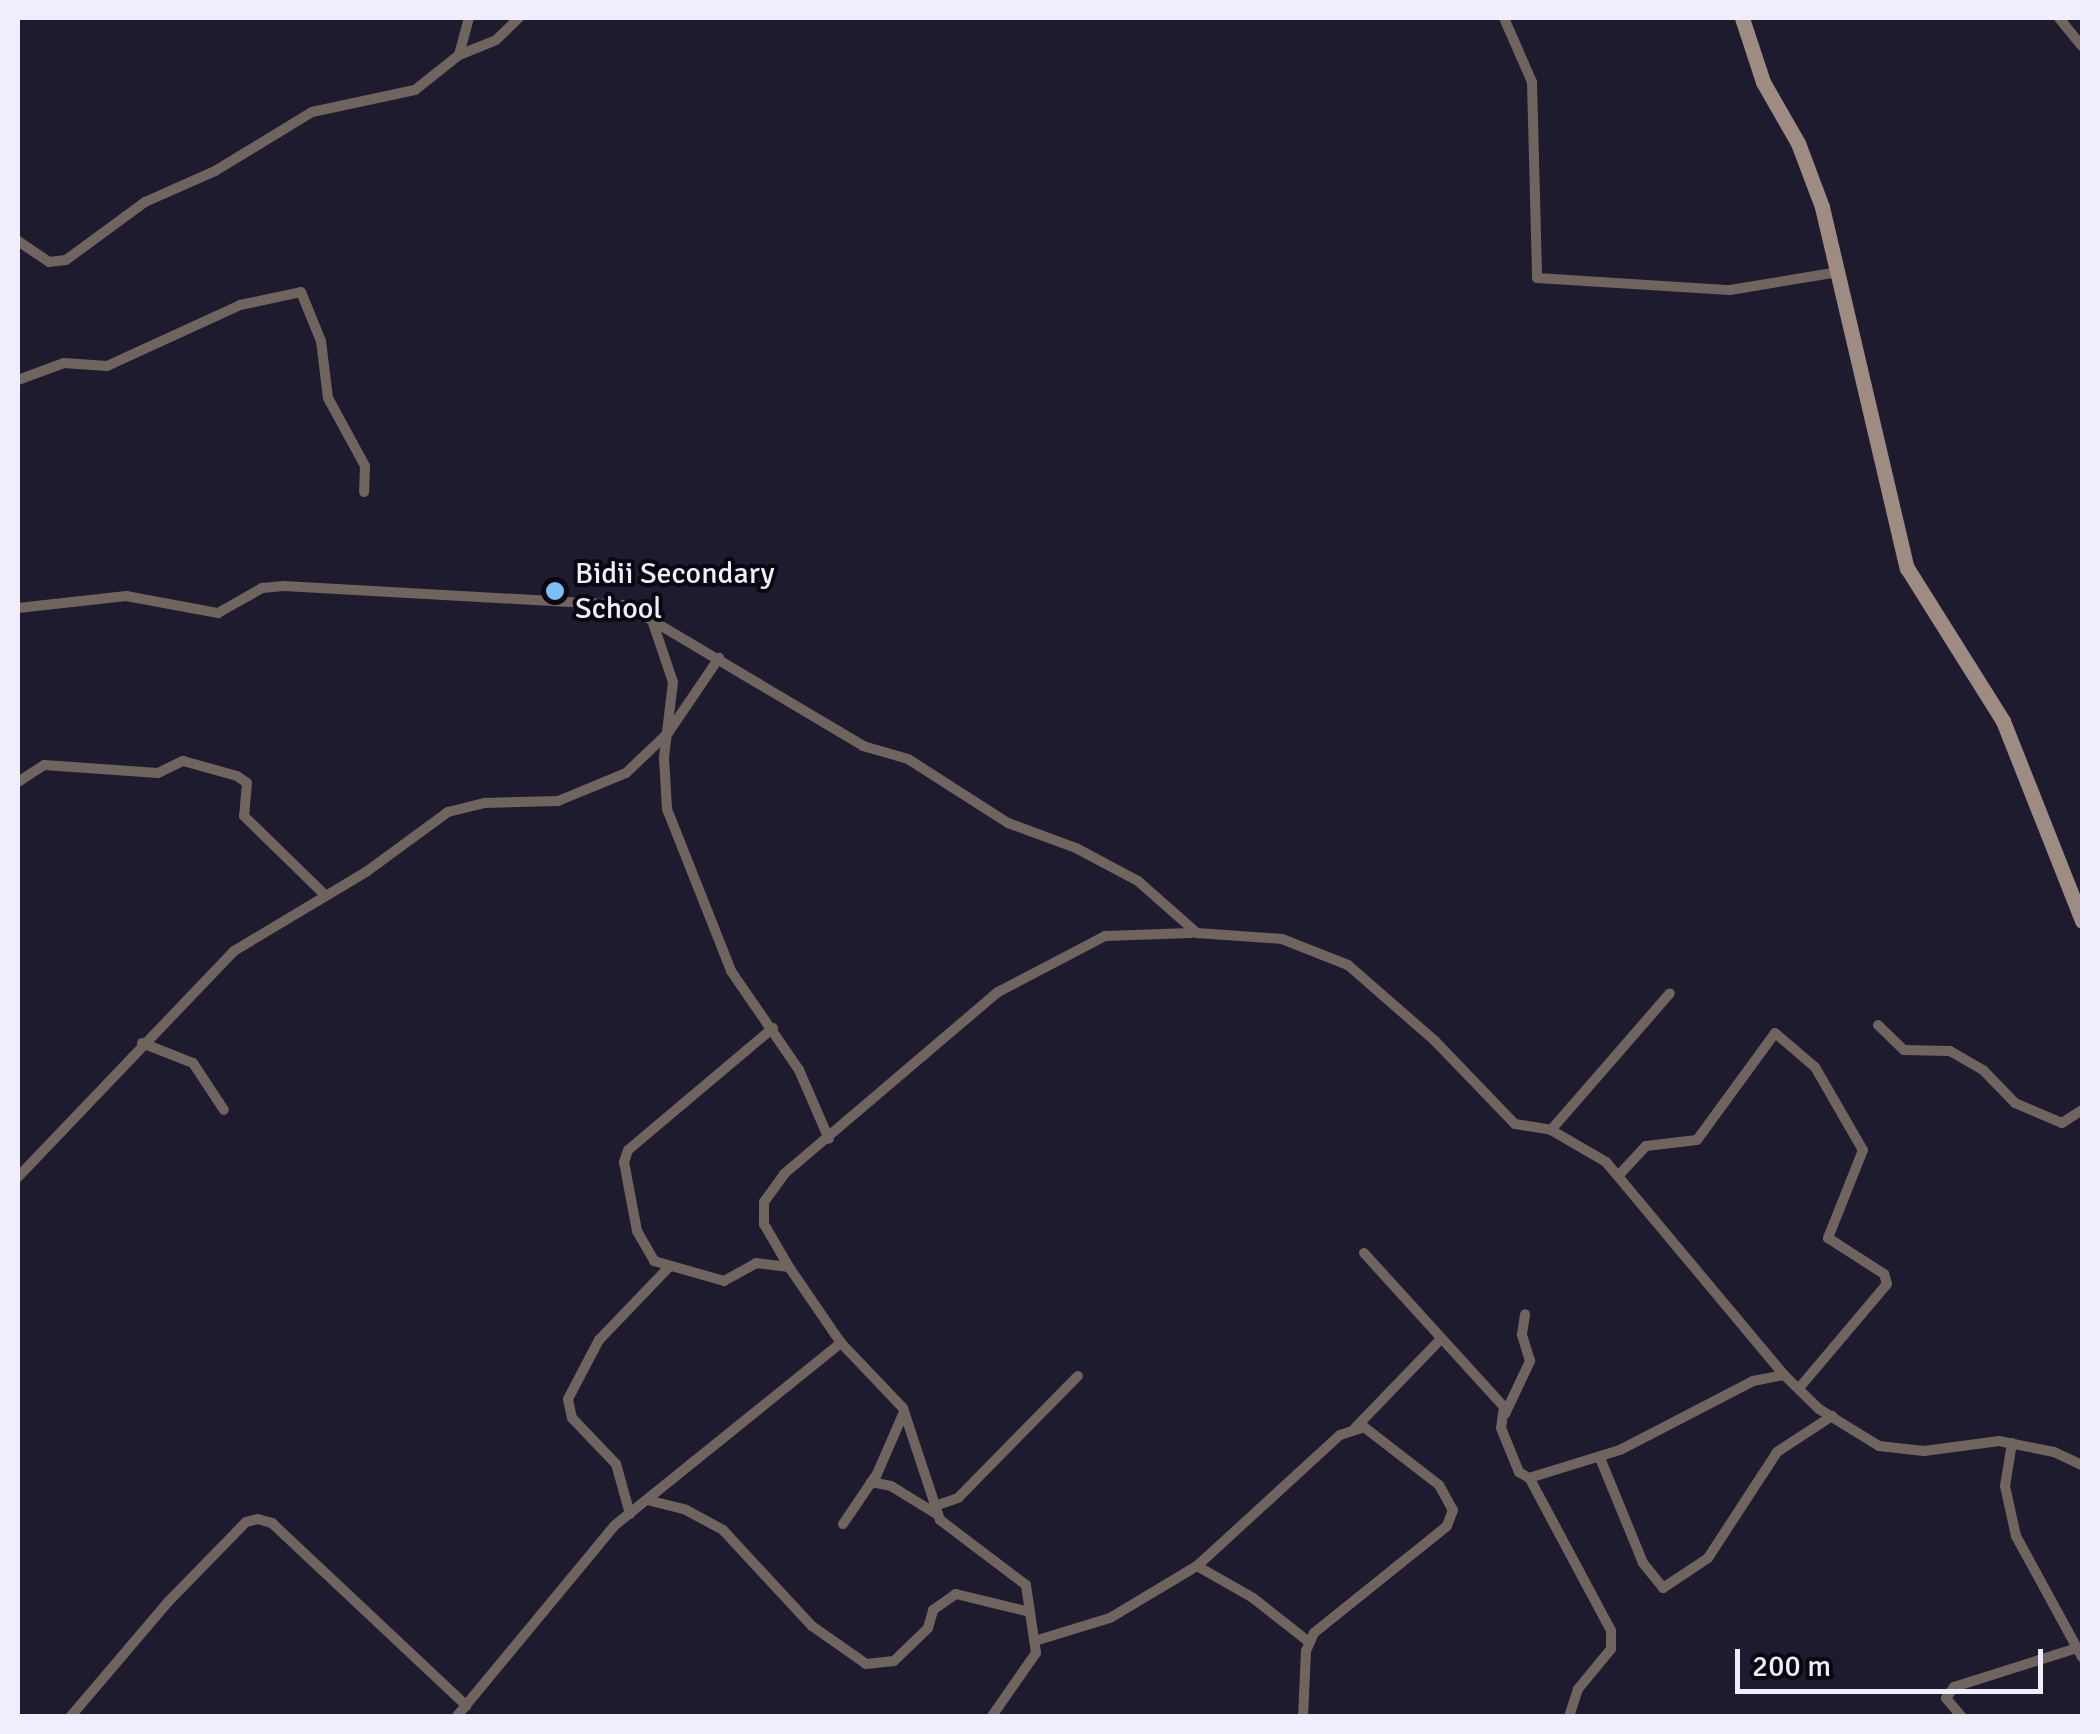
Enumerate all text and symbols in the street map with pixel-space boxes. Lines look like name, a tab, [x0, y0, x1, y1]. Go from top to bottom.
place label: Bidii Secondary School	[575, 556, 774, 626]
marker: Bidii Secondary School	[544, 580, 566, 602]
scale bar	[1740, 1629, 2048, 1691]
text: 200 m	[1752, 1648, 1831, 1685]

